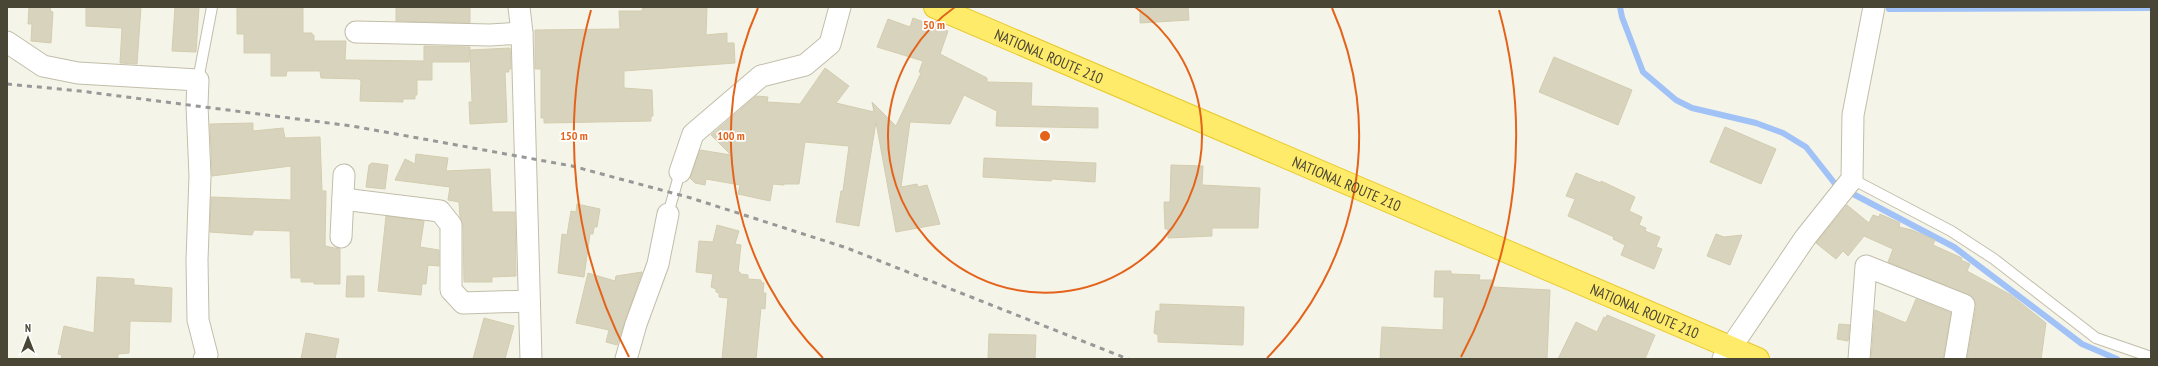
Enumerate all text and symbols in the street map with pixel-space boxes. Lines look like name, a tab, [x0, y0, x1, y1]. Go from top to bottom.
text: 50 m	[923, 17, 945, 32]
street label: NATIONAL ROUTE 210	[992, 24, 1106, 87]
text: 150 m	[560, 128, 588, 143]
text: 100 m	[717, 128, 745, 143]
centre of rings	[1038, 129, 1052, 143]
street label: NATIONAL ROUTE 210	[1290, 152, 1404, 215]
street label: NATIONAL ROUTE 210	[1588, 279, 1702, 342]
north arrow	[8, 318, 48, 358]
text: N	[25, 321, 31, 335]

